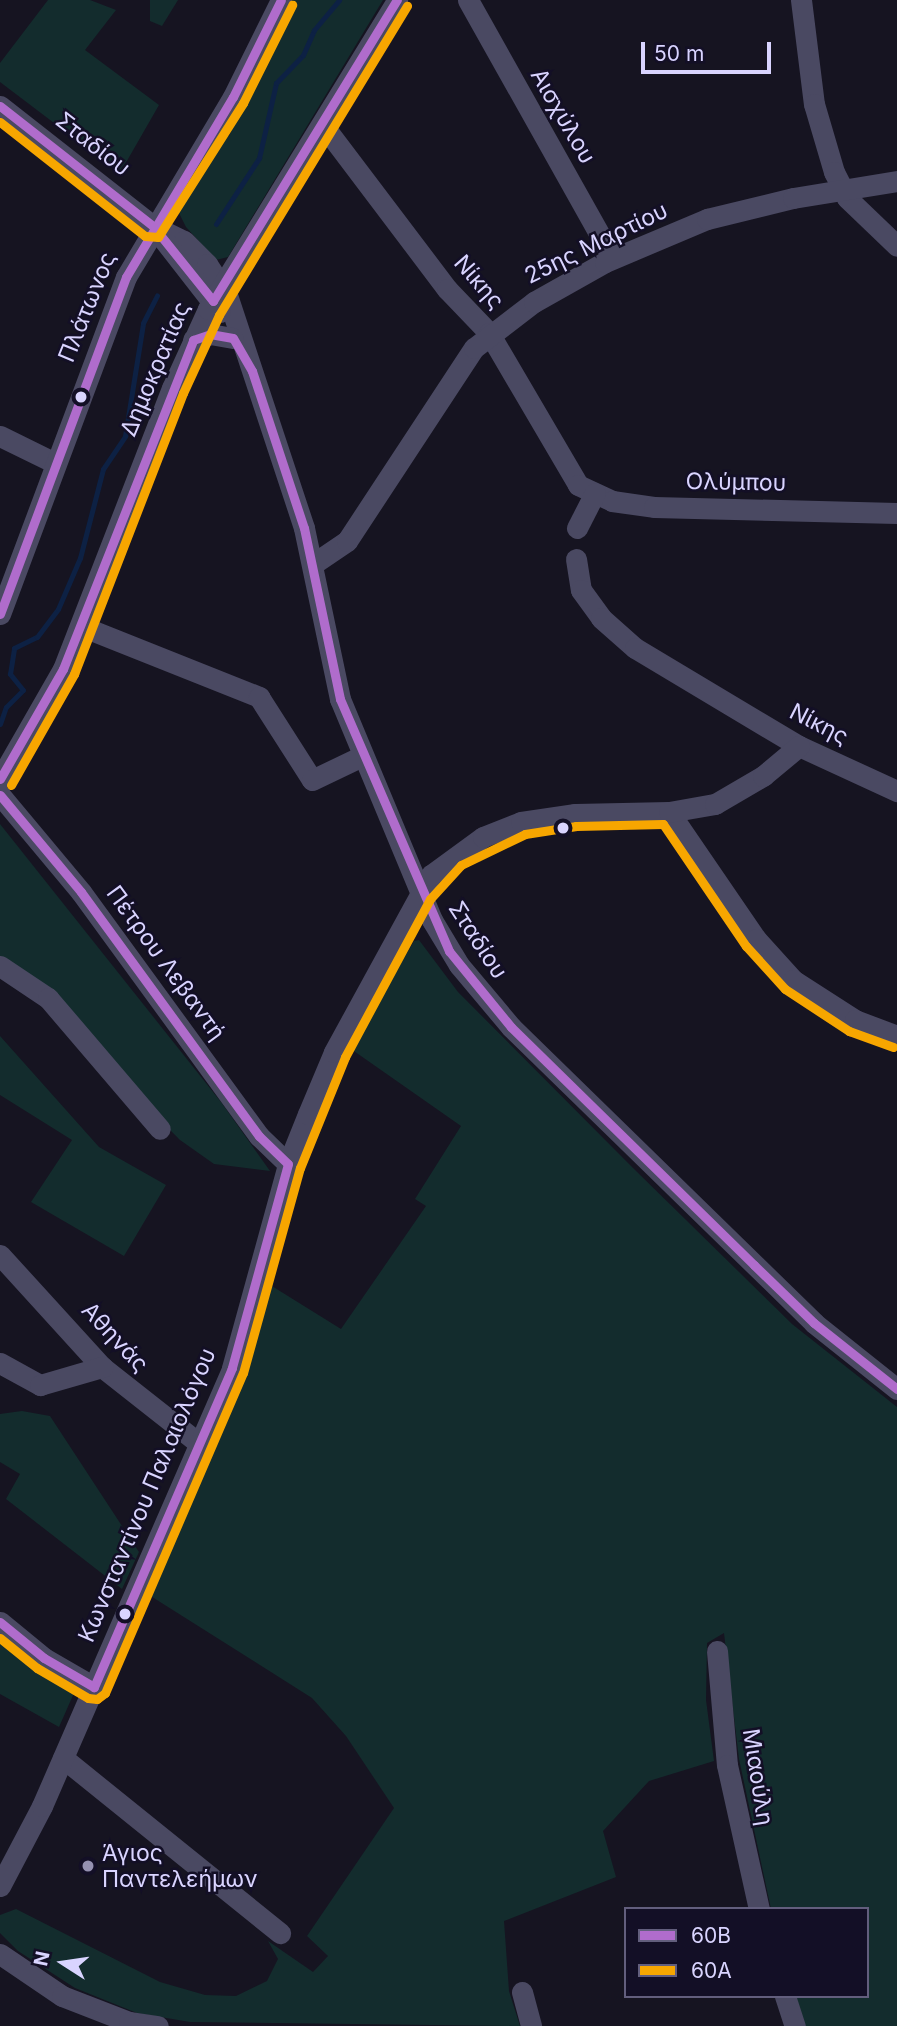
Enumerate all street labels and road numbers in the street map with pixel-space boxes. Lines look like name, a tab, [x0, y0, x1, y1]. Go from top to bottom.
street label: Αισχύλου	[525, 63, 601, 169]
street label: Σταδίου	[50, 106, 136, 182]
street label: 25ης Μαρτίου	[520, 196, 672, 290]
street label: Πλάτωνος	[52, 248, 122, 366]
street label: Νίκης	[448, 249, 510, 315]
street label: Δημοκρατίας	[114, 298, 196, 440]
street label: Ολύμπου	[686, 467, 786, 497]
street label: Νίκης	[785, 698, 853, 750]
street label: Πέτρου Λεβαντή	[101, 880, 231, 1046]
street label: Σταδίου	[443, 896, 513, 984]
street label: Αθηνάς	[76, 1296, 154, 1378]
street label: Κωνσταντίνου Παλαιολόγου	[72, 1344, 222, 1646]
street label: Μιαούλη	[737, 1727, 779, 1827]

